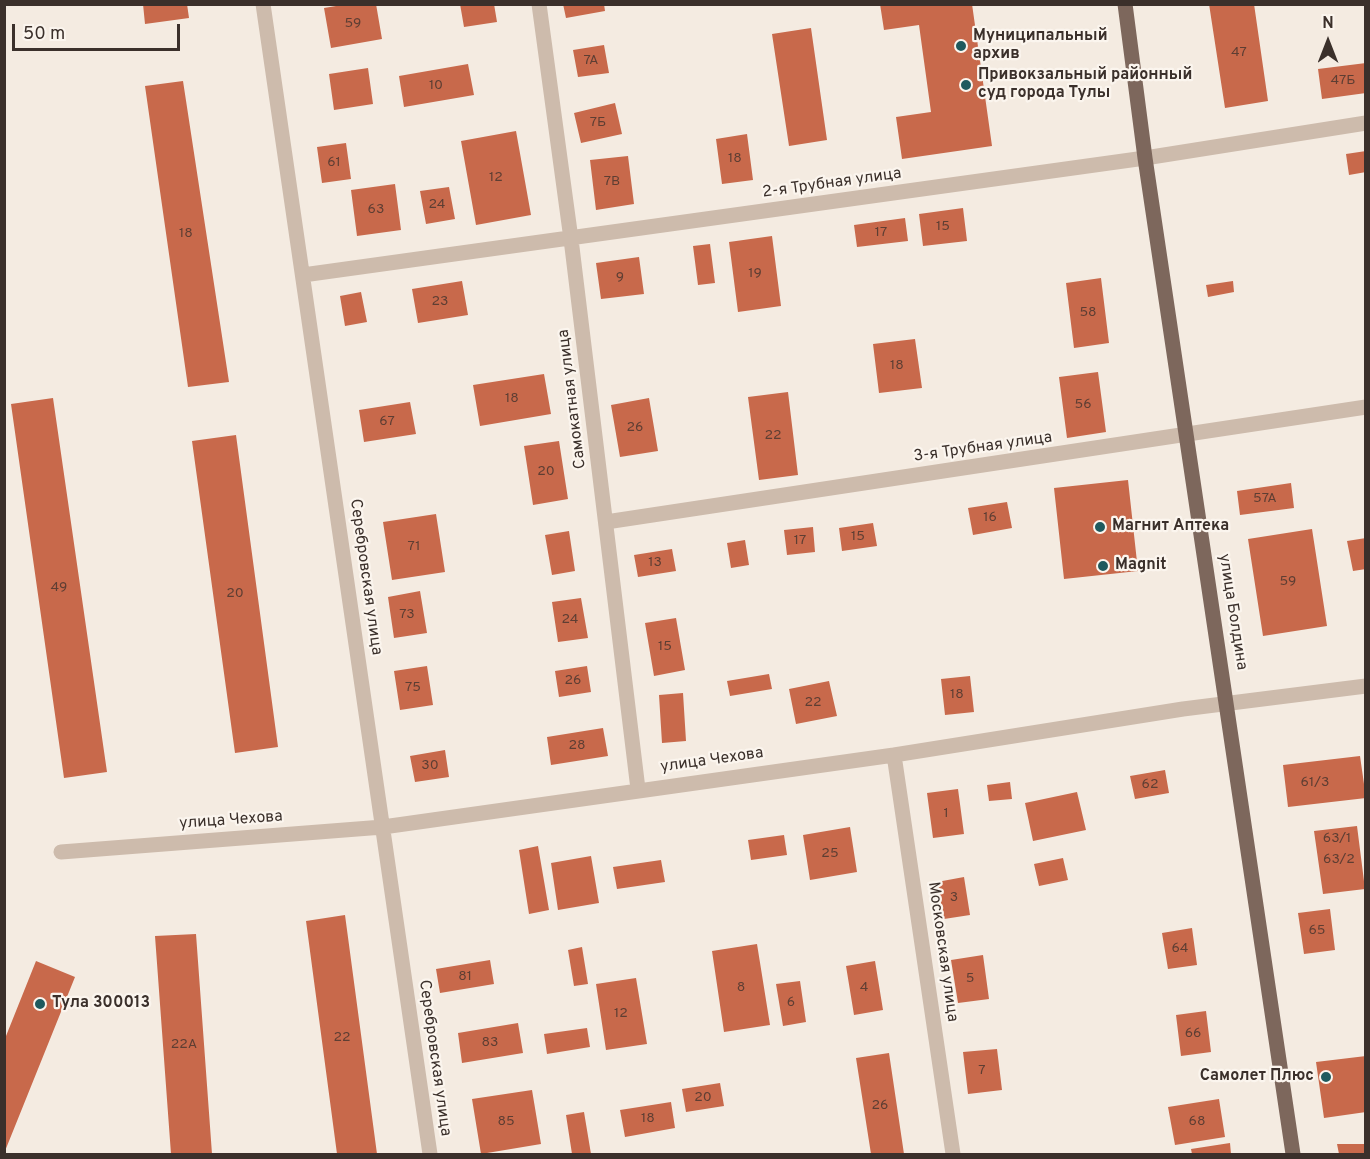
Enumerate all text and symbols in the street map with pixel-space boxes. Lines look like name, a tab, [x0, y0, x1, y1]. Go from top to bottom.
scale bar	[15, 12, 183, 50]
north arrow	[1298, 12, 1358, 72]
text: N	[1322, 14, 1334, 34]
house number: 59	[345, 16, 361, 32]
text: 50 m	[23, 23, 65, 46]
place label: Муниципальный архив	[973, 27, 1108, 65]
marker: Муниципальный архив	[954, 39, 968, 53]
house number: 47	[1231, 45, 1247, 61]
house number: 7А	[583, 53, 599, 69]
place label: Привокзальный районный суд города Тулы	[978, 66, 1192, 104]
house number: 47Б	[1331, 73, 1355, 89]
house number: 10	[429, 78, 443, 94]
marker: Привокзальный районный суд города Тулы	[959, 78, 973, 92]
house number: 7Б	[590, 115, 606, 131]
house number: 18	[728, 151, 742, 167]
house number: 61	[327, 155, 341, 171]
street label: 2-я Трубная улица	[761, 165, 903, 203]
house number: 12	[489, 170, 503, 186]
house number: 7В	[604, 174, 620, 190]
house number: 24	[428, 197, 446, 213]
house number: 63	[368, 202, 384, 218]
house number: 15	[936, 219, 950, 235]
house number: 17	[875, 225, 887, 241]
house number: 18	[179, 226, 193, 242]
house number: 19	[748, 266, 762, 282]
house number: 9	[616, 270, 624, 286]
house number: 23	[432, 294, 448, 310]
house number: 58	[1079, 305, 1097, 321]
street label: Самокатная улица	[555, 328, 591, 470]
house number: 18	[890, 358, 904, 374]
house number: 18	[505, 391, 519, 407]
house number: 56	[1074, 397, 1092, 413]
house number: 67	[379, 414, 395, 430]
house number: 26	[627, 420, 643, 436]
house number: 22	[764, 428, 782, 444]
street label: 3-я Трубная улица	[912, 429, 1054, 467]
house number: 20	[537, 464, 555, 480]
house number: 57А	[1253, 491, 1277, 507]
street label: Серебровская улица	[345, 498, 385, 656]
house number: 16	[983, 510, 997, 526]
place label: Магнит Аптека	[1112, 517, 1229, 537]
marker: Магнит Аптека	[1093, 520, 1107, 534]
house number: 15	[851, 529, 865, 545]
house number: 17	[794, 533, 806, 549]
house number: 71	[408, 539, 420, 555]
street label: улица Болдина	[1213, 553, 1251, 671]
house number: 13	[648, 555, 662, 571]
place label: Magnit	[1115, 556, 1167, 576]
marker: Magnit	[1096, 559, 1110, 573]
house number: 59	[1280, 574, 1296, 590]
house number: 49	[51, 580, 67, 596]
house number: 20	[226, 586, 244, 602]
house number: 73	[399, 607, 415, 623]
house number: 24	[561, 612, 579, 628]
house number: 15	[658, 639, 672, 655]
house number: 26	[565, 673, 581, 689]
house number: 75	[405, 680, 421, 696]
house number: 18	[950, 687, 964, 703]
house number: 22	[804, 695, 822, 711]
house number: 28	[568, 738, 586, 754]
street label: улица Чехова	[659, 744, 765, 778]
house number: 30	[421, 758, 439, 774]
house number: 61/3	[1301, 775, 1329, 791]
house number: 62	[1142, 777, 1158, 793]
house number: 1	[943, 806, 949, 822]
street label: улица Чехова	[179, 808, 283, 834]
house number: 63/1	[1323, 831, 1351, 847]
house number: 25	[821, 846, 839, 862]
house number: 63/2	[1323, 852, 1355, 868]
street label: Московская улица	[923, 881, 961, 1023]
house number: 3	[950, 890, 958, 906]
house number: 65	[1308, 923, 1326, 939]
house number: 64	[1171, 941, 1189, 957]
house number: 81	[458, 969, 472, 985]
house number: 5	[966, 971, 974, 987]
street label: Серебровская улица	[414, 979, 454, 1137]
house number: 8	[737, 980, 745, 996]
house number: 4	[860, 980, 868, 996]
place label: Тула 300013	[52, 994, 150, 1014]
house number: 6	[787, 995, 795, 1011]
marker: Тула 300013	[33, 997, 47, 1011]
house number: 12	[614, 1006, 628, 1022]
house number: 66	[1185, 1026, 1201, 1042]
house number: 22	[333, 1030, 351, 1046]
house number: 83	[482, 1035, 498, 1051]
house number: 22А	[171, 1037, 197, 1053]
house number: 7	[978, 1063, 986, 1079]
place label: Самолет Плюс	[1200, 1067, 1314, 1087]
marker: Самолет Плюс	[1319, 1070, 1333, 1084]
house number: 20	[694, 1090, 712, 1106]
house number: 26	[872, 1098, 888, 1114]
house number: 18	[641, 1111, 655, 1127]
house number: 85	[497, 1114, 515, 1130]
house number: 68	[1189, 1114, 1205, 1130]

